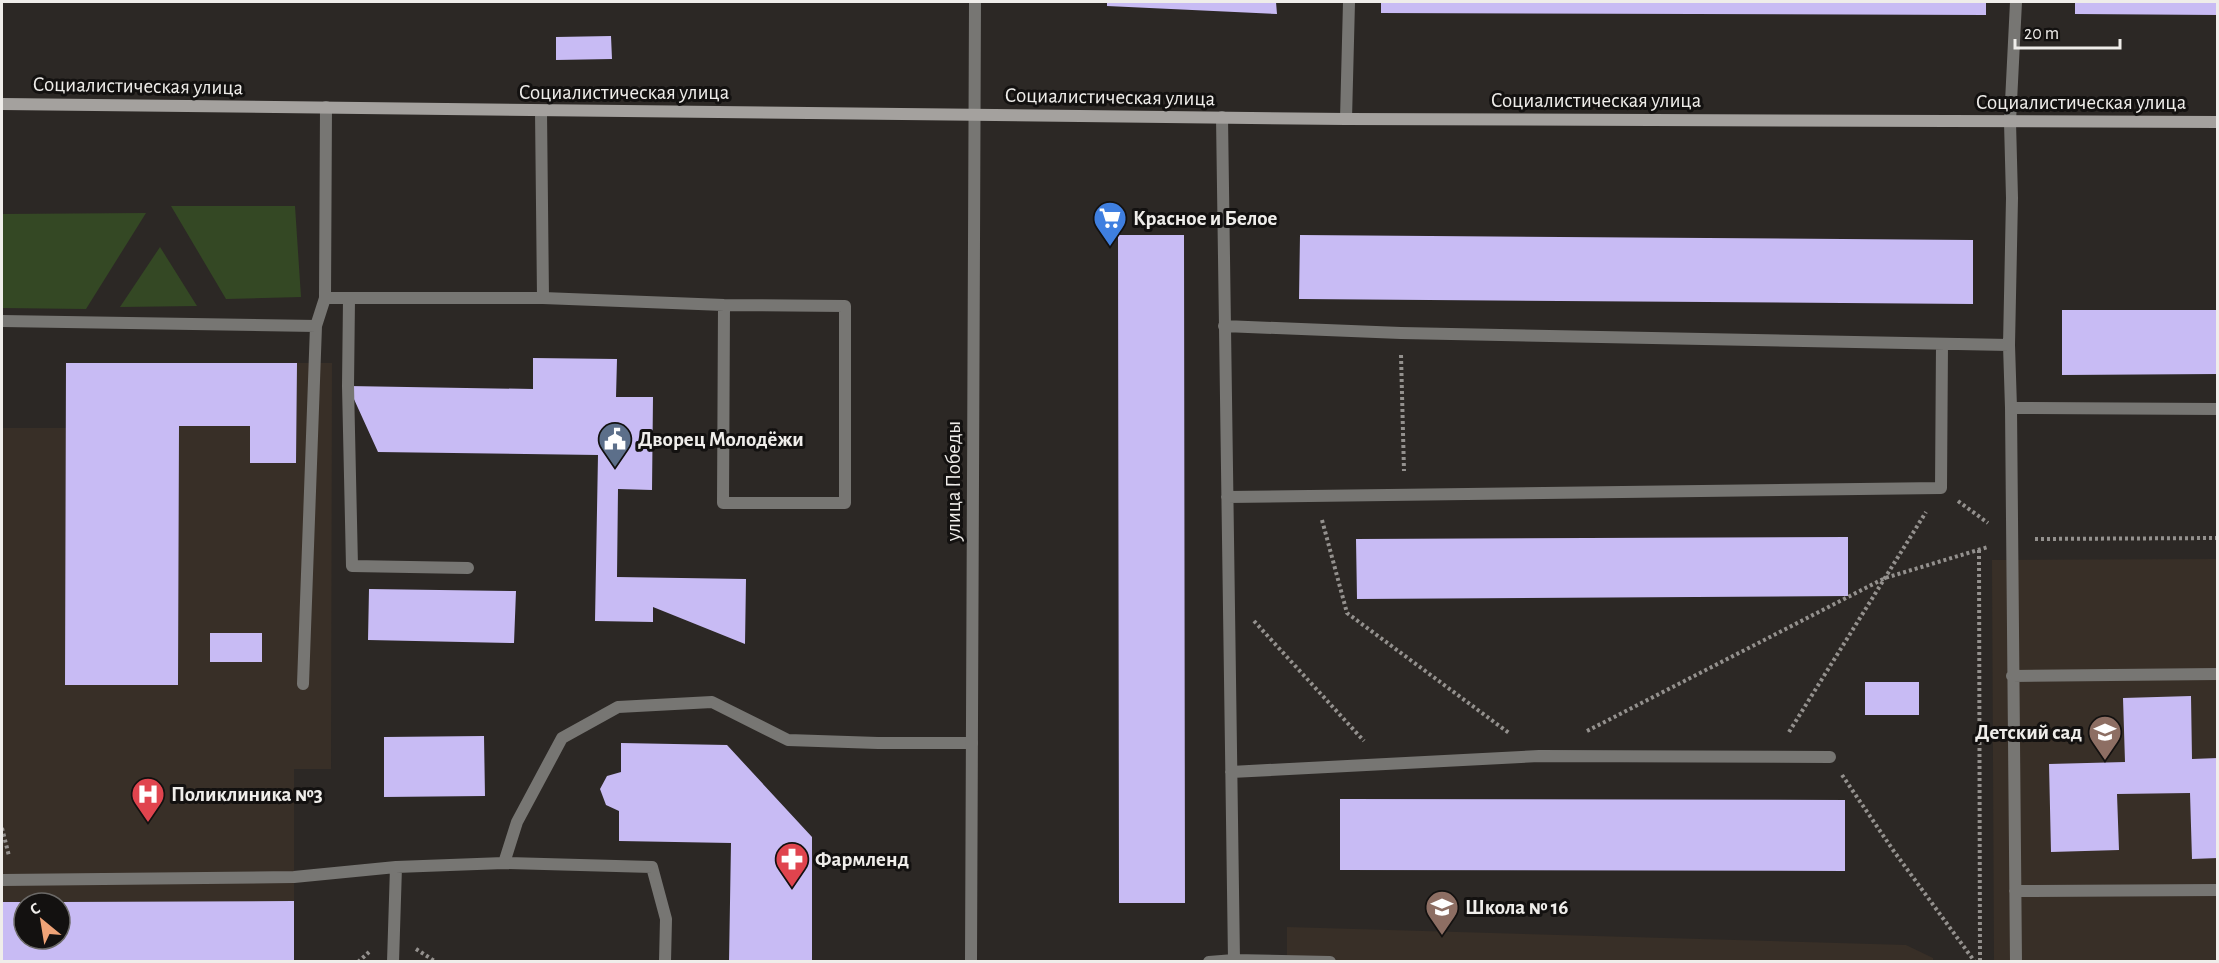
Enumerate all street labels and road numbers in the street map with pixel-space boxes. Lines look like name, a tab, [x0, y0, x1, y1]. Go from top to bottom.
street label: Социалистическая улица	[33, 74, 244, 98]
street label: Социалистическая улица	[519, 82, 730, 103]
street label: Социалистическая улица	[1005, 85, 1216, 109]
street label: Социалистическая улица	[1491, 90, 1702, 111]
street label: Социалистическая улица	[1976, 92, 2187, 113]
street label: улица Победы	[943, 421, 964, 542]

